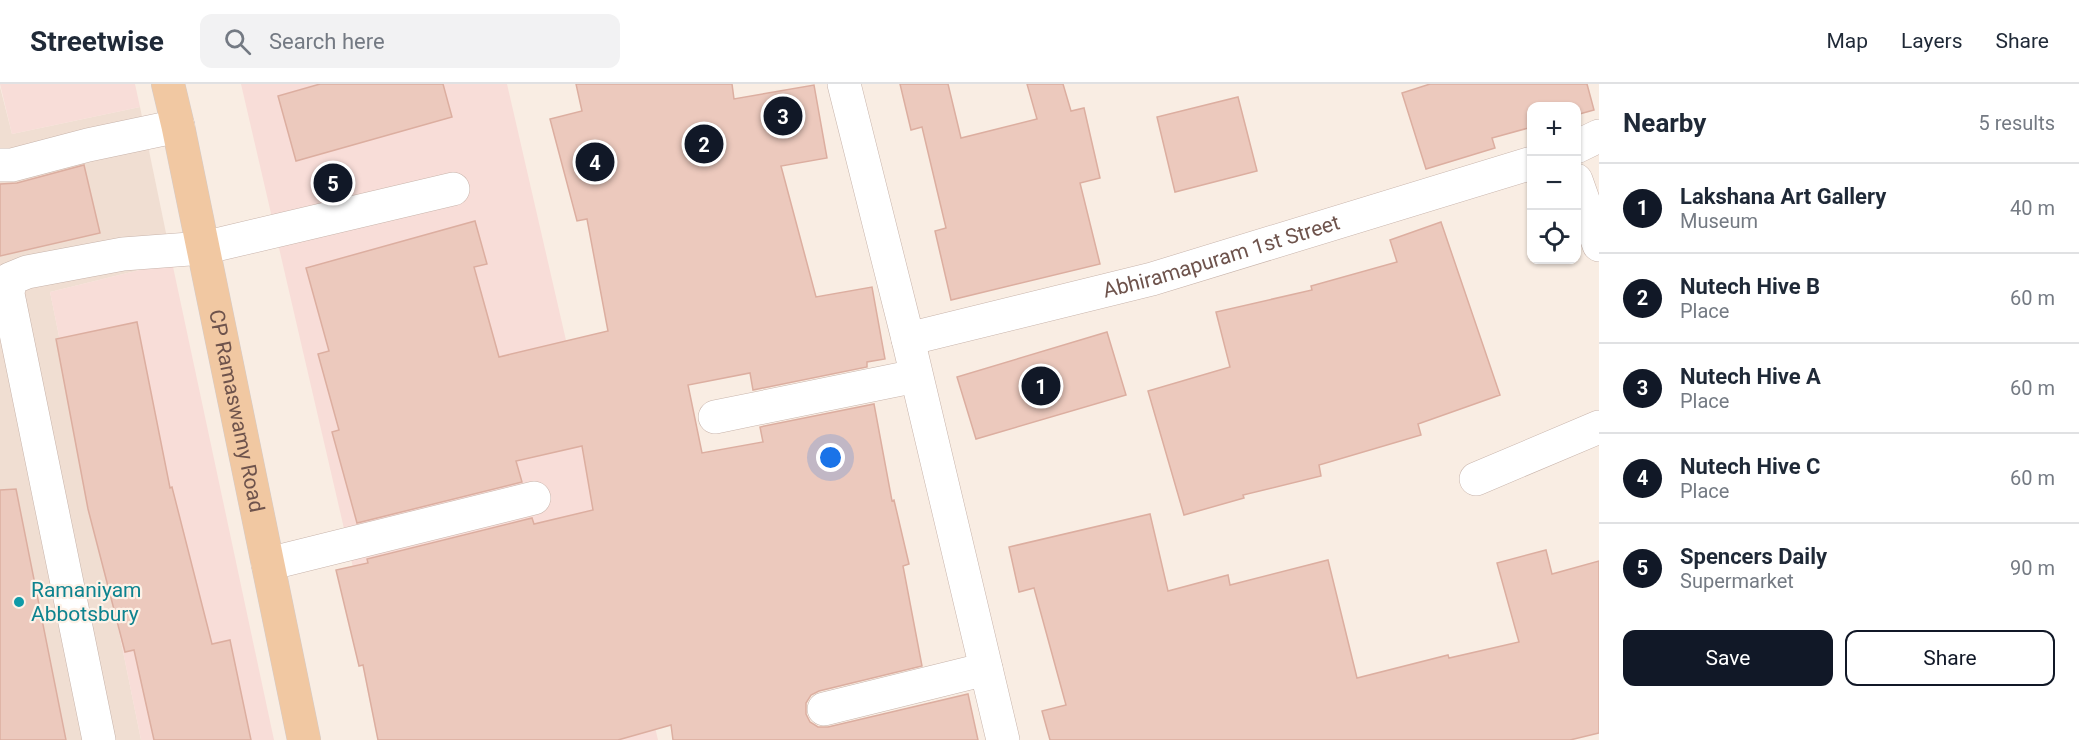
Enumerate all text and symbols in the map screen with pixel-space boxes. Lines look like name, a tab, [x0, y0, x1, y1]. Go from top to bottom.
search box	[200, 14, 620, 68]
text: Streetwise	[30, 25, 164, 58]
icon: search	[221, 25, 254, 58]
text: Search here	[269, 29, 385, 54]
text: Map	[1826, 29, 1868, 53]
text: Layers	[1901, 29, 1962, 53]
text: Share	[1995, 29, 2049, 53]
pin: 3	[764, 93, 802, 138]
map controls	[1527, 102, 1581, 264]
button: +	[1527, 102, 1581, 156]
text: Nearby	[1623, 108, 1706, 138]
text: 5 results	[1979, 111, 2055, 135]
pin: 2	[684, 122, 724, 166]
pin: 4	[576, 140, 614, 184]
button: −	[1527, 156, 1581, 210]
pin: 5	[314, 160, 352, 206]
text: Lakshana Art Gallery	[1680, 184, 1886, 209]
text: 1	[1637, 196, 1648, 220]
text: 40 m	[2010, 196, 2055, 220]
text: Museum	[1680, 209, 1758, 233]
street label: Abhiramapuram 1st Street	[1101, 210, 1343, 303]
button: locate	[1527, 210, 1581, 264]
text: Nutech Hive B	[1680, 274, 1820, 299]
text: 2	[1637, 286, 1648, 310]
text: 60 m	[2010, 286, 2055, 310]
text: Place	[1680, 299, 1729, 323]
street label: CP Ramaswamy Road	[204, 307, 269, 514]
pin: 1	[1022, 364, 1060, 408]
text: Nutech Hive A	[1680, 364, 1821, 389]
text: 3	[1637, 376, 1648, 400]
text: 60 m	[2010, 376, 2055, 400]
text: Place	[1680, 389, 1729, 413]
your location	[816, 443, 845, 472]
text: Nutech Hive C	[1680, 454, 1821, 479]
text: 4	[1637, 466, 1648, 490]
text: 60 m	[2010, 466, 2055, 490]
text: Place	[1680, 479, 1729, 503]
text: Spencers Daily	[1680, 544, 1827, 569]
text: 5	[1637, 556, 1648, 580]
text: 90 m	[2010, 556, 2055, 580]
text: Supermarket	[1680, 569, 1794, 593]
place label: Ramaniyam Abbotsbury	[31, 578, 142, 626]
marker: Ramaniyam Abbotsbury	[12, 595, 26, 609]
button: Save	[1623, 630, 1833, 686]
button: Share	[1845, 630, 2055, 686]

